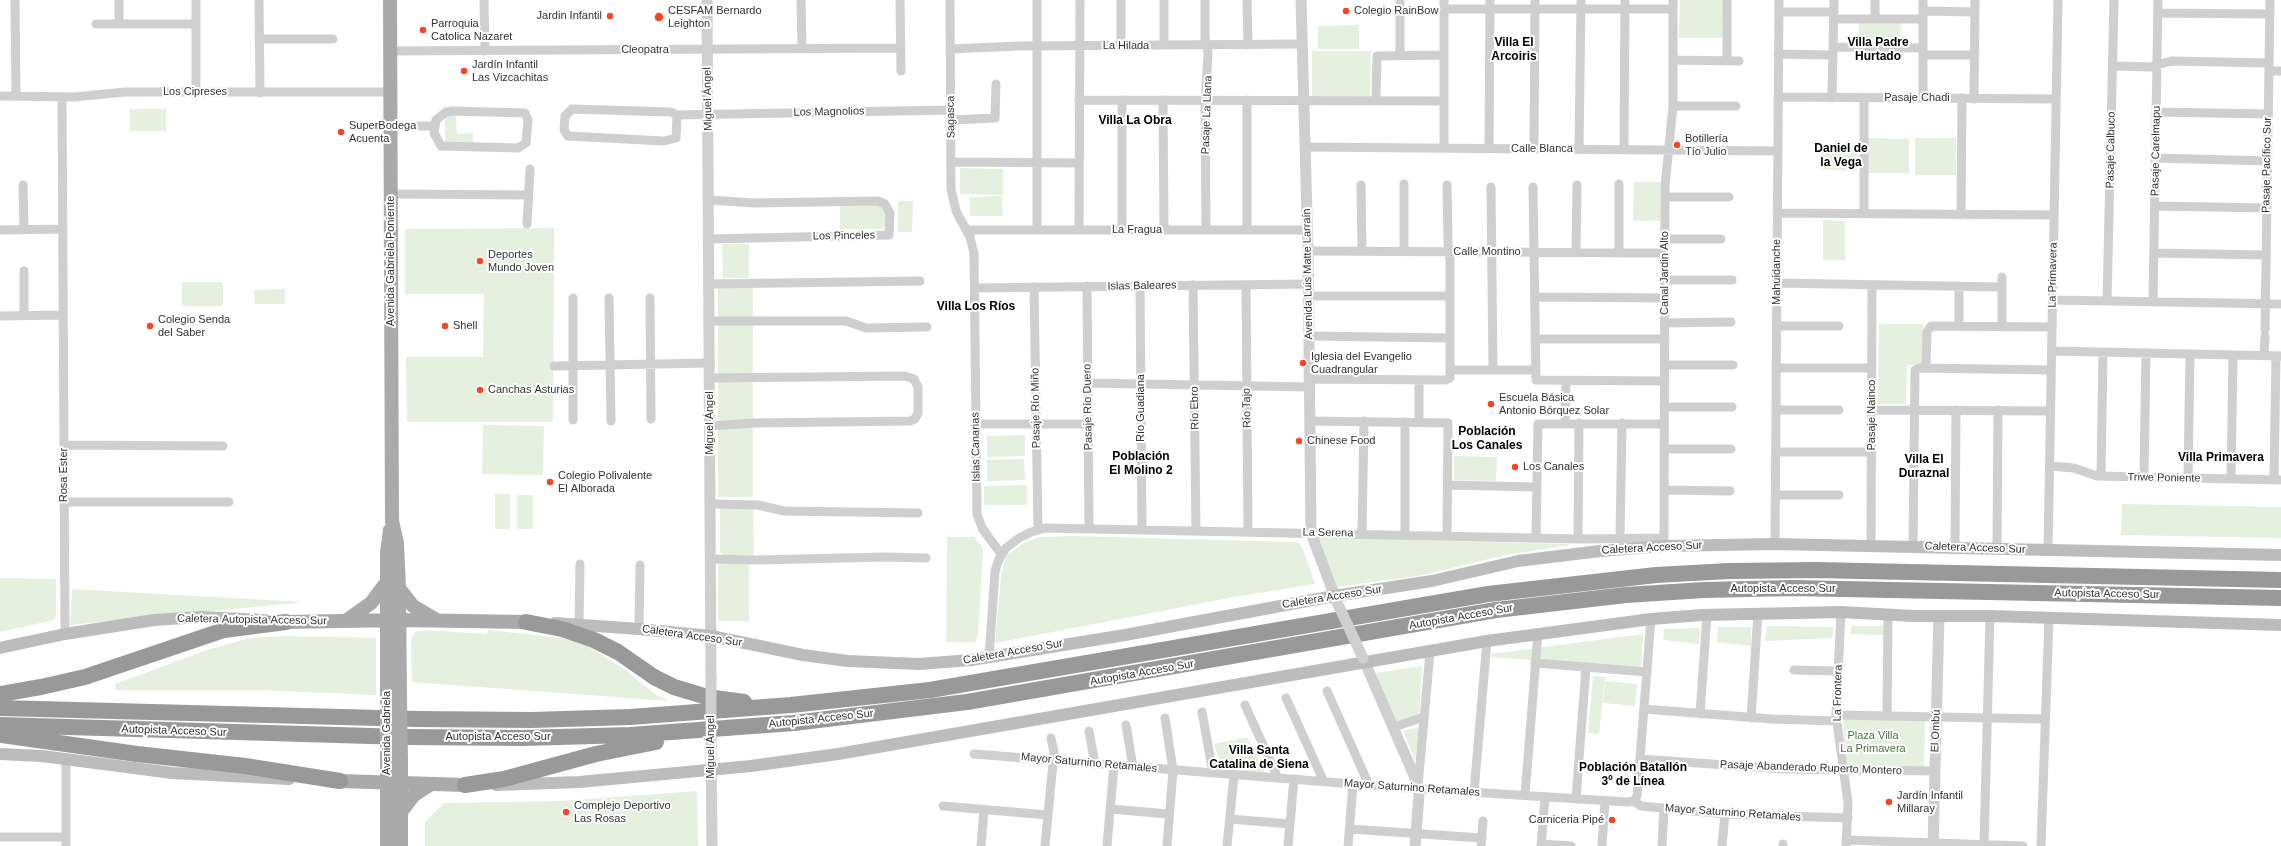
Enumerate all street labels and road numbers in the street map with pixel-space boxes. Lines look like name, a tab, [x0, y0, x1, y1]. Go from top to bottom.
street label: La Hilada	[1103, 39, 1149, 53]
street label: Cleopatra	[621, 43, 669, 57]
street label: Miguel Ángel	[701, 67, 715, 131]
street label: Pasaje La Llana	[1199, 75, 1215, 155]
street label: Los Cipreses	[163, 85, 227, 99]
street label: Pasaje Chadi	[1884, 91, 1950, 105]
street label: Sagasca	[944, 95, 958, 139]
street label: Los Magnolios	[793, 105, 865, 119]
street label: Pasaje Carelmapu	[2149, 106, 2163, 196]
street label: Pasaje Calbuco	[2104, 111, 2118, 189]
street label: Pasaje Pacífico Sur	[2260, 117, 2274, 213]
street label: Calle Blanca	[1511, 142, 1573, 156]
street label: Avenida Gabriela Poniente	[384, 196, 398, 326]
street label: Avenida Luis Matte Larraín	[1300, 208, 1316, 340]
street label: La Fragua	[1112, 223, 1162, 237]
street label: Los Pinceles	[813, 229, 875, 243]
street label: Canal Jardin Alto	[1658, 231, 1672, 315]
street label: Mahuidanche	[1770, 239, 1784, 305]
street label: La Primavera	[2046, 242, 2060, 308]
street label: Calle Montino	[1453, 245, 1521, 259]
street label: Islas Baleares	[1107, 279, 1177, 293]
street label: Pasaje Río Duero	[1081, 363, 1095, 451]
street label: Pasaje Río Miño	[1029, 368, 1043, 448]
street label: Río Guadiana	[1134, 374, 1148, 442]
street label: Pasaje Nainco	[1865, 380, 1879, 450]
street label: Río Ebro	[1188, 386, 1202, 430]
street label: Río Tajo	[1240, 388, 1254, 428]
street label: Miguel Ángel	[703, 391, 717, 455]
street label: Islas Canarias	[969, 412, 983, 482]
street label: Rosa Ester	[57, 448, 71, 502]
street label: Triwe Poniente	[2127, 471, 2201, 485]
street label: La Serena	[1303, 526, 1353, 540]
street label: Caletera Acceso Sur	[1601, 539, 1703, 557]
street label: Caletera Acceso Sur	[1924, 540, 2026, 556]
street label: Autopista Acceso Sur	[1730, 582, 1836, 596]
street label: Caletera Acceso Sur	[1281, 583, 1383, 611]
street label: Autopista Acceso Sur	[2054, 586, 2160, 602]
street label: Autopista Acceso Sur	[1408, 601, 1514, 633]
street label: Caletera Autopista Acceso Sur	[177, 612, 327, 628]
street label: Caletera Acceso Sur	[641, 622, 743, 650]
street label: Caletera Acceso Sur	[962, 637, 1064, 667]
street label: Autopista Acceso Sur	[1089, 657, 1195, 689]
street label: La Frontera	[1831, 664, 1845, 722]
street label: Avenida Gabriela	[380, 691, 394, 775]
street label: Autopista Acceso Sur	[768, 707, 874, 731]
street label: El Ombú	[1929, 709, 1943, 753]
street label: Miguel Ángel	[704, 715, 718, 779]
street label: Autopista Acceso Sur	[121, 723, 227, 739]
street label: Autopista Acceso Sur	[445, 730, 551, 744]
street label: Mayor Saturnino Retamales	[1021, 750, 1157, 776]
street label: Pasaje Abanderado Ruperto Montero	[1720, 758, 1902, 778]
street label: Mayor Saturnino Retamales	[1344, 777, 1480, 799]
street label: Mayor Saturnino Retamales	[1665, 802, 1801, 824]

